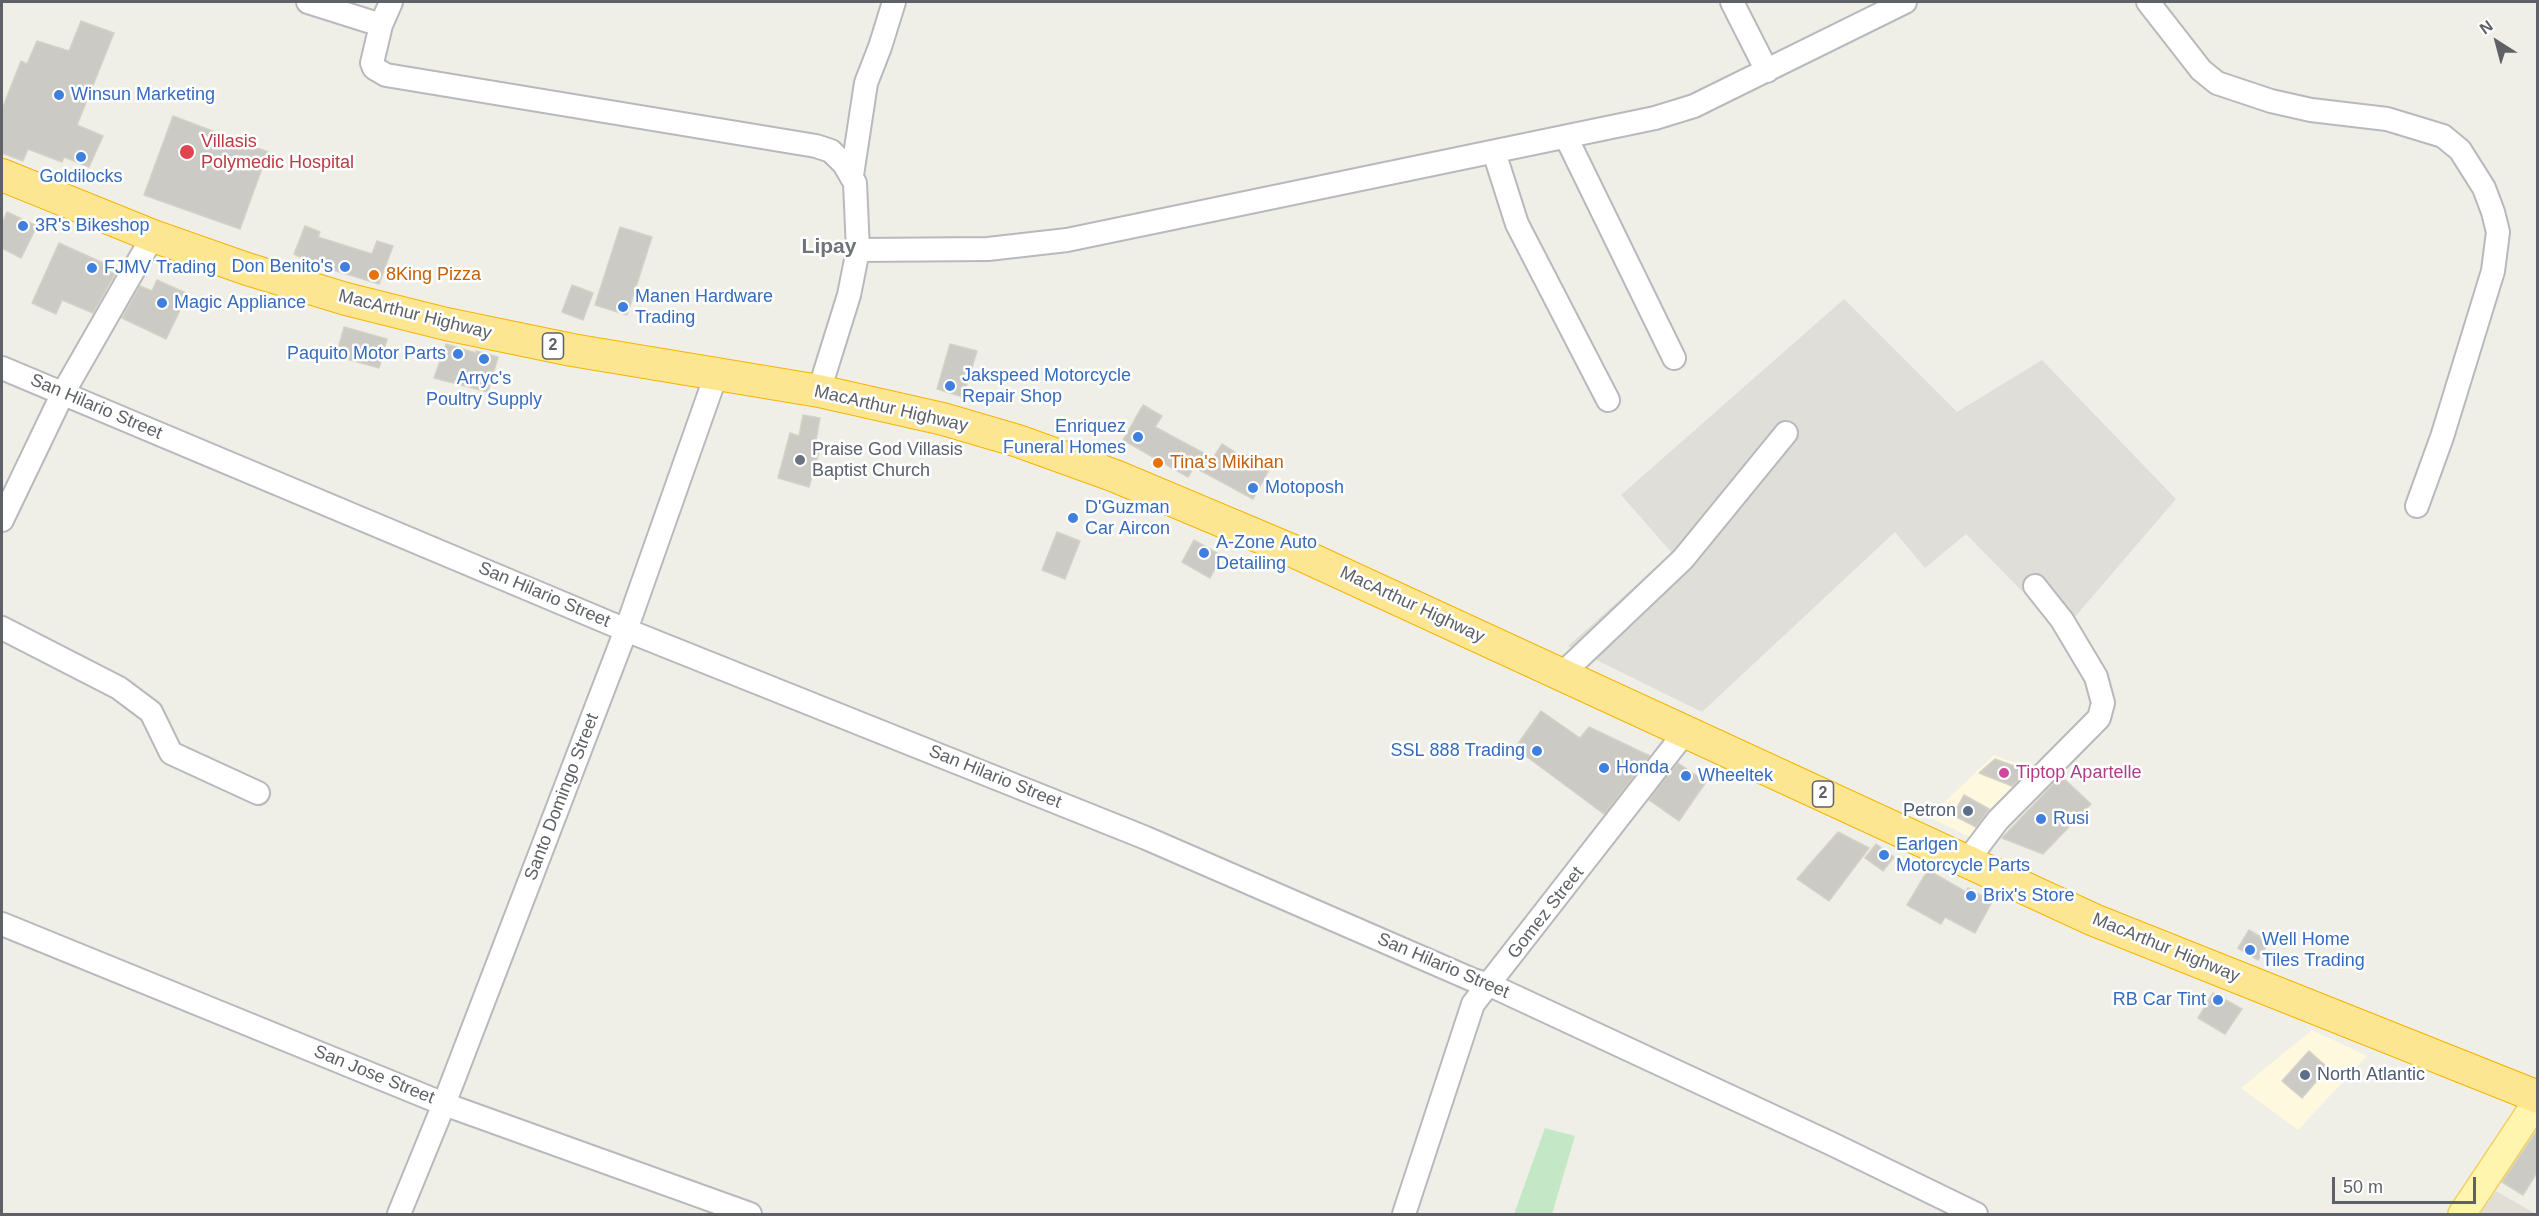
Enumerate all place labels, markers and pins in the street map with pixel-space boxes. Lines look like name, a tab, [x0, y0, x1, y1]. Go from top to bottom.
place label: Winsun Marketing	[71, 84, 215, 106]
marker: Winsun Marketing	[52, 88, 66, 102]
place label: Villasis Polymedic Hospital	[201, 131, 354, 174]
marker: Villasis Polymedic Hospital	[178, 143, 196, 161]
marker: Goldilocks	[74, 150, 88, 164]
place label: Goldilocks	[39, 166, 123, 188]
place label: 3R's Bikeshop	[35, 215, 149, 237]
marker: 3R's Bikeshop	[16, 219, 30, 233]
place label: Don Benito's	[232, 256, 333, 278]
place label: FJMV Trading	[104, 257, 216, 279]
marker: Don Benito's	[338, 260, 352, 274]
marker: FJMV Trading	[85, 261, 99, 275]
place label: 8King Pizza	[386, 264, 481, 286]
marker: 8King Pizza	[367, 268, 381, 282]
place label: Manen Hardware Trading	[635, 286, 773, 328]
place label: Magic Appliance	[174, 292, 306, 314]
marker: Magic Appliance	[155, 296, 169, 310]
marker: Manen Hardware Trading	[616, 300, 630, 314]
place label: Paquito Motor Parts	[287, 343, 446, 365]
marker: Paquito Motor Parts	[451, 347, 465, 361]
marker: Arryc's Poultry Supply	[477, 352, 491, 366]
place label: Jakspeed Motorcycle Repair Shop	[962, 365, 1131, 407]
place label: Arryc's Poultry Supply	[426, 368, 542, 410]
marker: Jakspeed Motorcycle Repair Shop	[943, 379, 957, 393]
place label: Enriquez Funeral Homes	[1003, 416, 1126, 458]
marker: Enriquez Funeral Homes	[1131, 430, 1145, 444]
place label: Praise God Villasis Baptist Church	[812, 439, 963, 482]
place label: Tina's Mikihan	[1170, 452, 1284, 474]
marker: Praise God Villasis Baptist Church	[793, 453, 807, 467]
marker: Tina's Mikihan	[1151, 456, 1165, 470]
place label: Motoposh	[1265, 477, 1344, 499]
marker: Motoposh	[1246, 481, 1260, 495]
place label: D'Guzman Car Aircon	[1085, 497, 1170, 540]
marker: D'Guzman Car Aircon	[1066, 511, 1080, 525]
place label: A-Zone Auto Detailing	[1216, 532, 1317, 574]
marker: A-Zone Auto Detailing	[1197, 546, 1211, 560]
place label: SSL 888 Trading	[1391, 740, 1525, 762]
marker: SSL 888 Trading	[1530, 744, 1544, 758]
place label: Honda	[1616, 757, 1669, 779]
marker: Honda	[1597, 761, 1611, 775]
place label: Tiptop Apartelle	[2016, 762, 2141, 784]
place label: Wheeltek	[1698, 765, 1773, 787]
marker: Tiptop Apartelle	[1997, 766, 2011, 780]
marker: Wheeltek	[1679, 769, 1693, 783]
place label: Petron	[1903, 800, 1956, 822]
marker: Petron	[1961, 804, 1975, 818]
place label: Rusi	[2053, 808, 2089, 830]
marker: Rusi	[2034, 812, 2048, 826]
place label: Earlgen Motorcycle Parts	[1896, 834, 2030, 876]
marker: Earlgen Motorcycle Parts	[1877, 848, 1891, 862]
place label: Brix's Store	[1983, 885, 2074, 907]
marker: Brix's Store	[1964, 889, 1978, 903]
place label: Well Home Tiles Trading	[2262, 929, 2365, 972]
marker: Well Home Tiles Trading	[2243, 943, 2257, 957]
place label: RB Car Tint	[2113, 989, 2206, 1011]
marker: RB Car Tint	[2211, 993, 2225, 1007]
place label: North Atlantic	[2317, 1064, 2425, 1086]
marker: North Atlantic	[2298, 1068, 2312, 1082]

